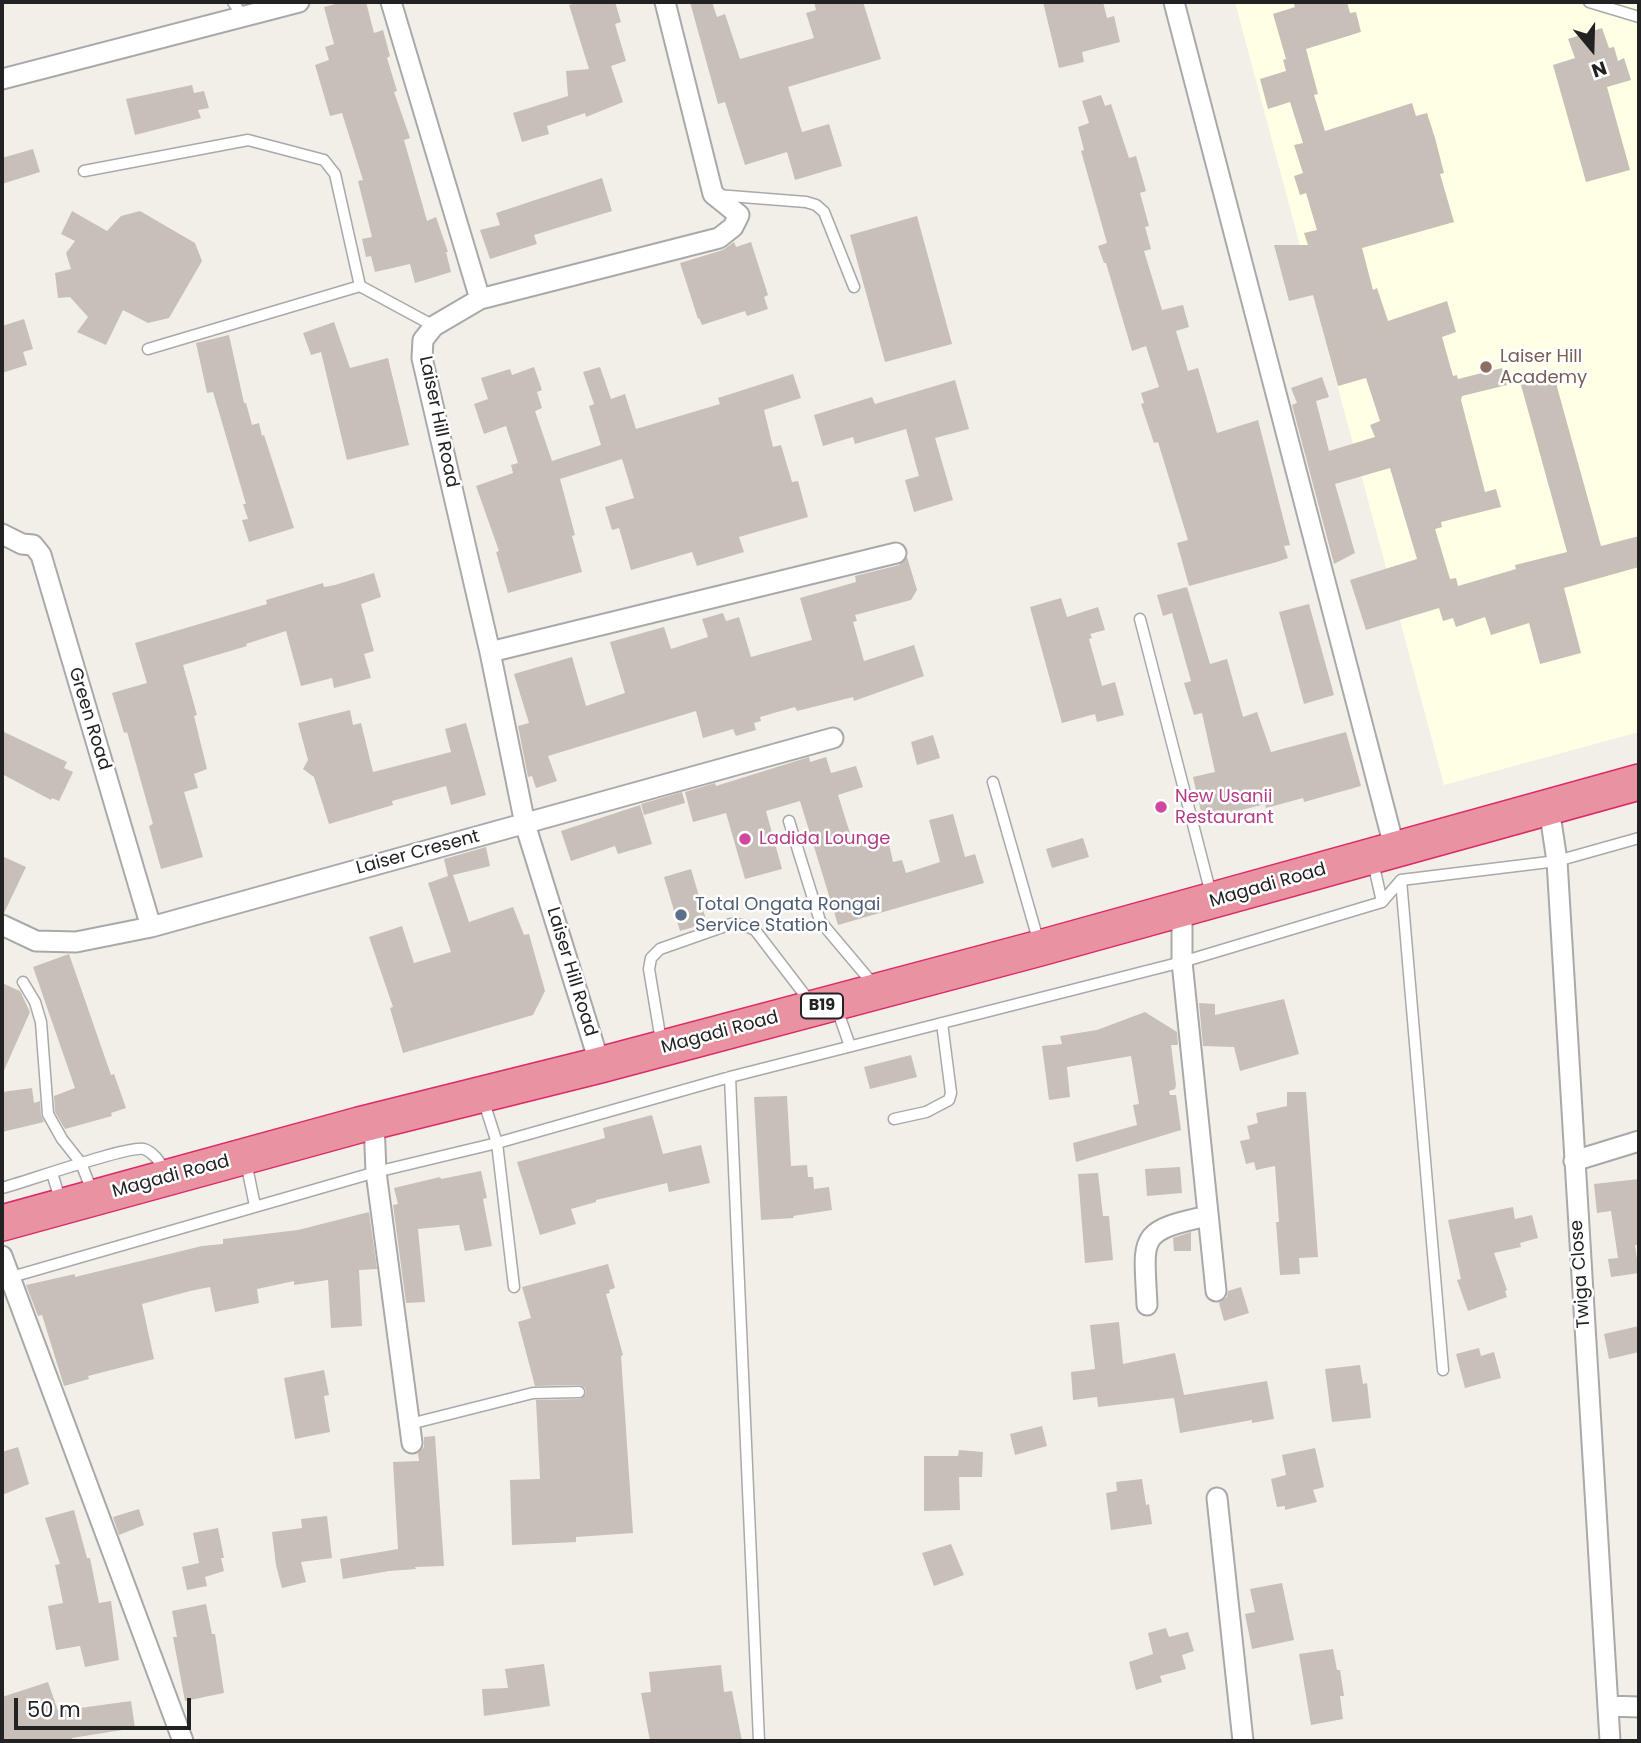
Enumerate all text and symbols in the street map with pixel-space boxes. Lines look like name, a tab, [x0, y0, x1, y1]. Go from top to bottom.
north arrow	[1557, 14, 1627, 84]
text: N	[1588, 54, 1610, 84]
place label: Laiser Hill Academy	[1500, 346, 1587, 388]
street label: Laiser Hill Road	[414, 354, 462, 490]
marker: Laiser Hill Academy	[1478, 359, 1494, 375]
street label: Green Road	[63, 665, 115, 773]
place label: New Usanii Restaurant	[1175, 786, 1274, 828]
marker: New Usanii Restaurant	[1153, 799, 1169, 815]
street label: Laiser Cresent	[354, 826, 482, 880]
place label: Ladida Lounge	[759, 828, 890, 850]
marker: Ladida Lounge	[737, 831, 753, 847]
street label: Magadi Road	[1207, 859, 1329, 913]
place label: Total Ongata Rongai Service Station	[695, 894, 880, 936]
street label: Laiser Hill Road	[541, 905, 601, 1039]
marker: Total Ongata Rongai Service Station	[673, 907, 689, 923]
road number: B19	[801, 994, 843, 1018]
street label: Magadi Road	[659, 1007, 781, 1059]
street label: Magadi Road	[110, 1151, 232, 1203]
street label: Twiga Close	[1566, 1219, 1596, 1329]
scale bar	[18, 1684, 194, 1728]
text: 50 m	[27, 1695, 81, 1724]

